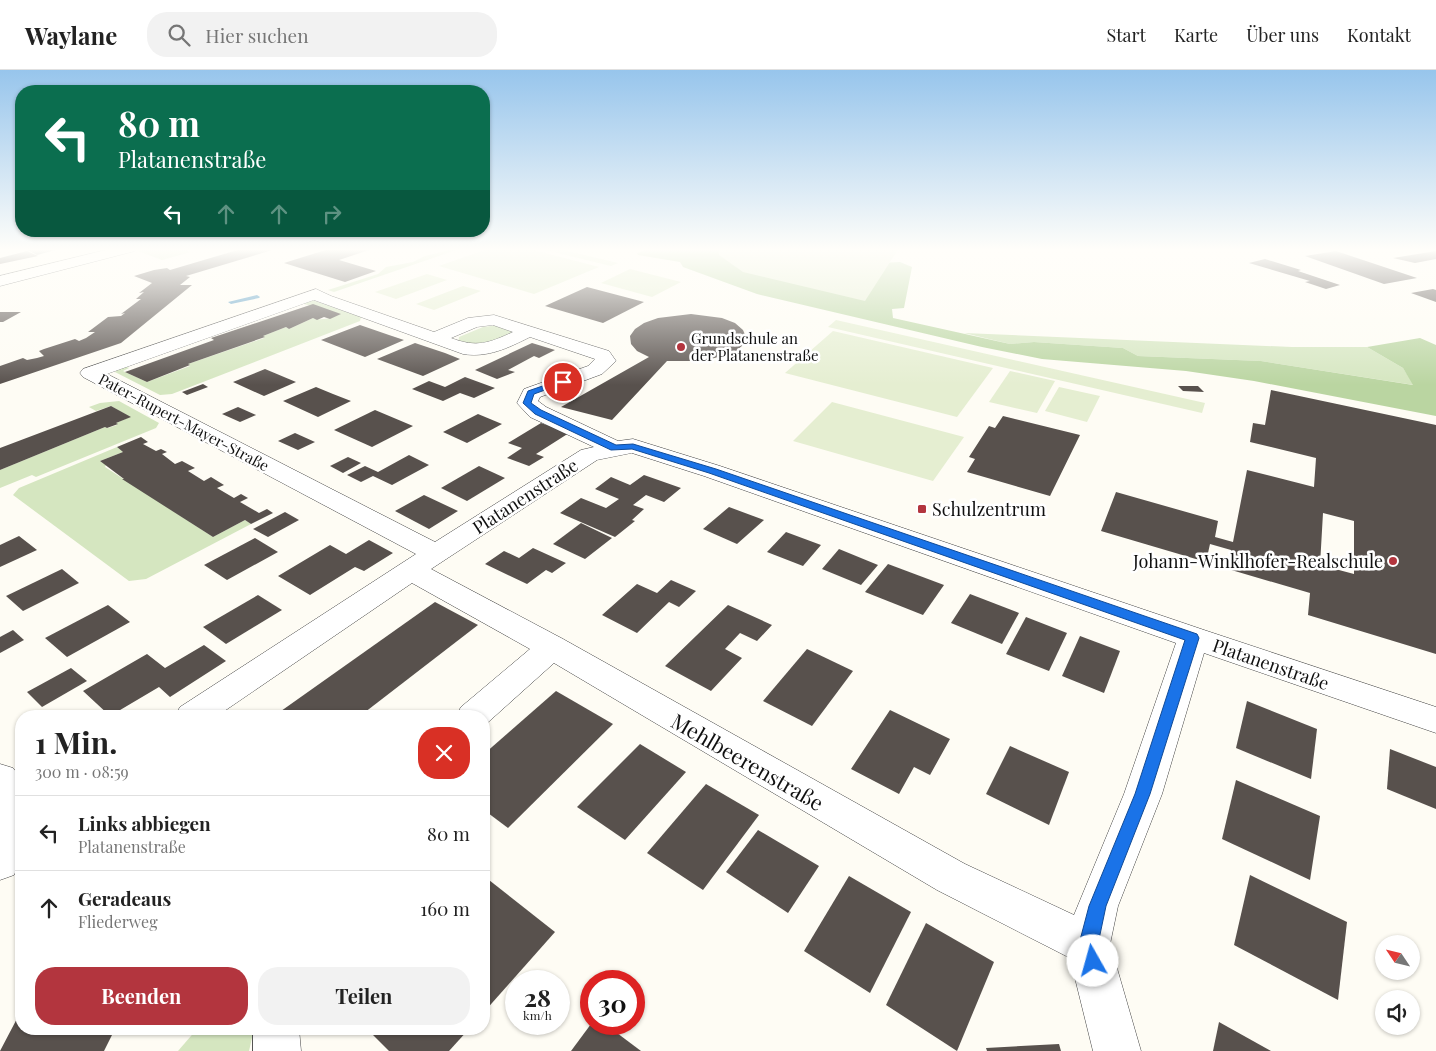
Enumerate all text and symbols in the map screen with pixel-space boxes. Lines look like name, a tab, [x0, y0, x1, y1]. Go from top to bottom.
search box	[147, 12, 497, 57]
text: Waylane	[25, 19, 117, 51]
icon: search	[165, 21, 193, 49]
text: Hier suchen	[205, 22, 309, 48]
text: Start	[1106, 23, 1146, 47]
text: Karte	[1174, 23, 1218, 47]
text: Über uns	[1246, 23, 1319, 47]
text: Kontakt	[1347, 23, 1411, 47]
text: 80 m	[118, 99, 200, 146]
icon: left	[35, 105, 100, 170]
text: Platanenstraße	[118, 144, 266, 174]
icon: left	[159, 200, 187, 228]
icon: ahead	[212, 200, 240, 228]
icon: ahead	[265, 200, 293, 228]
icon: right	[318, 200, 346, 228]
place label: Grundschule an der Platanenstraße	[691, 328, 819, 365]
marker: Grundschule an der Platanenstraße	[675, 341, 687, 353]
pin	[542, 361, 584, 403]
icon: arrive	[549, 368, 577, 396]
street label: Pater-Rupert-Mayer-Straße	[95, 369, 273, 475]
street label: Platanenstraße	[468, 453, 582, 539]
place label: Schulzentrum	[932, 497, 1046, 521]
marker: Schulzentrum	[916, 503, 928, 515]
place label: Johann-Winklhofer-Realschule	[1132, 549, 1383, 573]
marker: Johann-Winklhofer-Realschule	[1387, 555, 1399, 567]
street label: Platanenstraße	[1210, 633, 1332, 695]
street label: Mehlbeerenstraße	[667, 706, 829, 816]
text: 1 Min.	[35, 722, 117, 762]
button: close	[418, 727, 470, 779]
text: 300 m · 08:59	[35, 761, 129, 782]
text: Links abbiegen	[78, 810, 211, 836]
icon: left	[35, 819, 63, 847]
text: 80 m	[427, 820, 470, 846]
text: Platanenstraße	[78, 836, 186, 857]
text: Geradeaus	[78, 885, 171, 911]
icon: ahead	[35, 894, 63, 922]
text: 160 m	[420, 895, 470, 921]
text: Fliederweg	[78, 911, 158, 932]
position arrow	[1066, 934, 1118, 986]
north arrow	[1375, 935, 1420, 980]
map controls	[1375, 935, 1420, 1035]
button: Beenden	[35, 967, 248, 1025]
button: Teilen	[258, 967, 470, 1025]
speed limit sign: 30	[580, 970, 645, 1035]
text: 28	[524, 980, 551, 1013]
button: sound	[1375, 990, 1420, 1035]
text: km/h	[523, 1007, 552, 1023]

